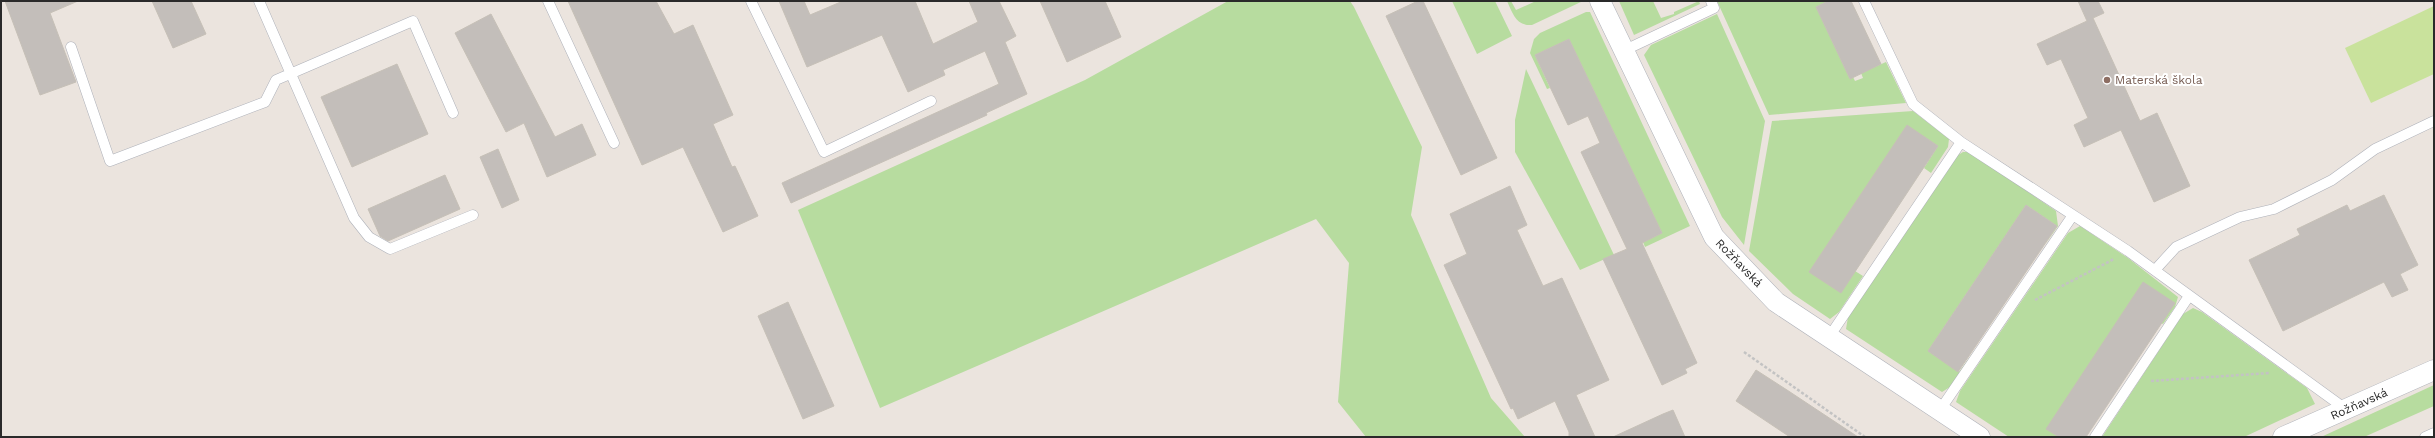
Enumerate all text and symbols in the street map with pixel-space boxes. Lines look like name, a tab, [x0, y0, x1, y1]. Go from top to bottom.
place label: Materská škola	[2115, 73, 2203, 87]
marker: Materská škola	[2102, 75, 2112, 85]
street label: Rožňavská	[1713, 236, 1765, 290]
street label: Rožňavská	[2328, 385, 2390, 423]

